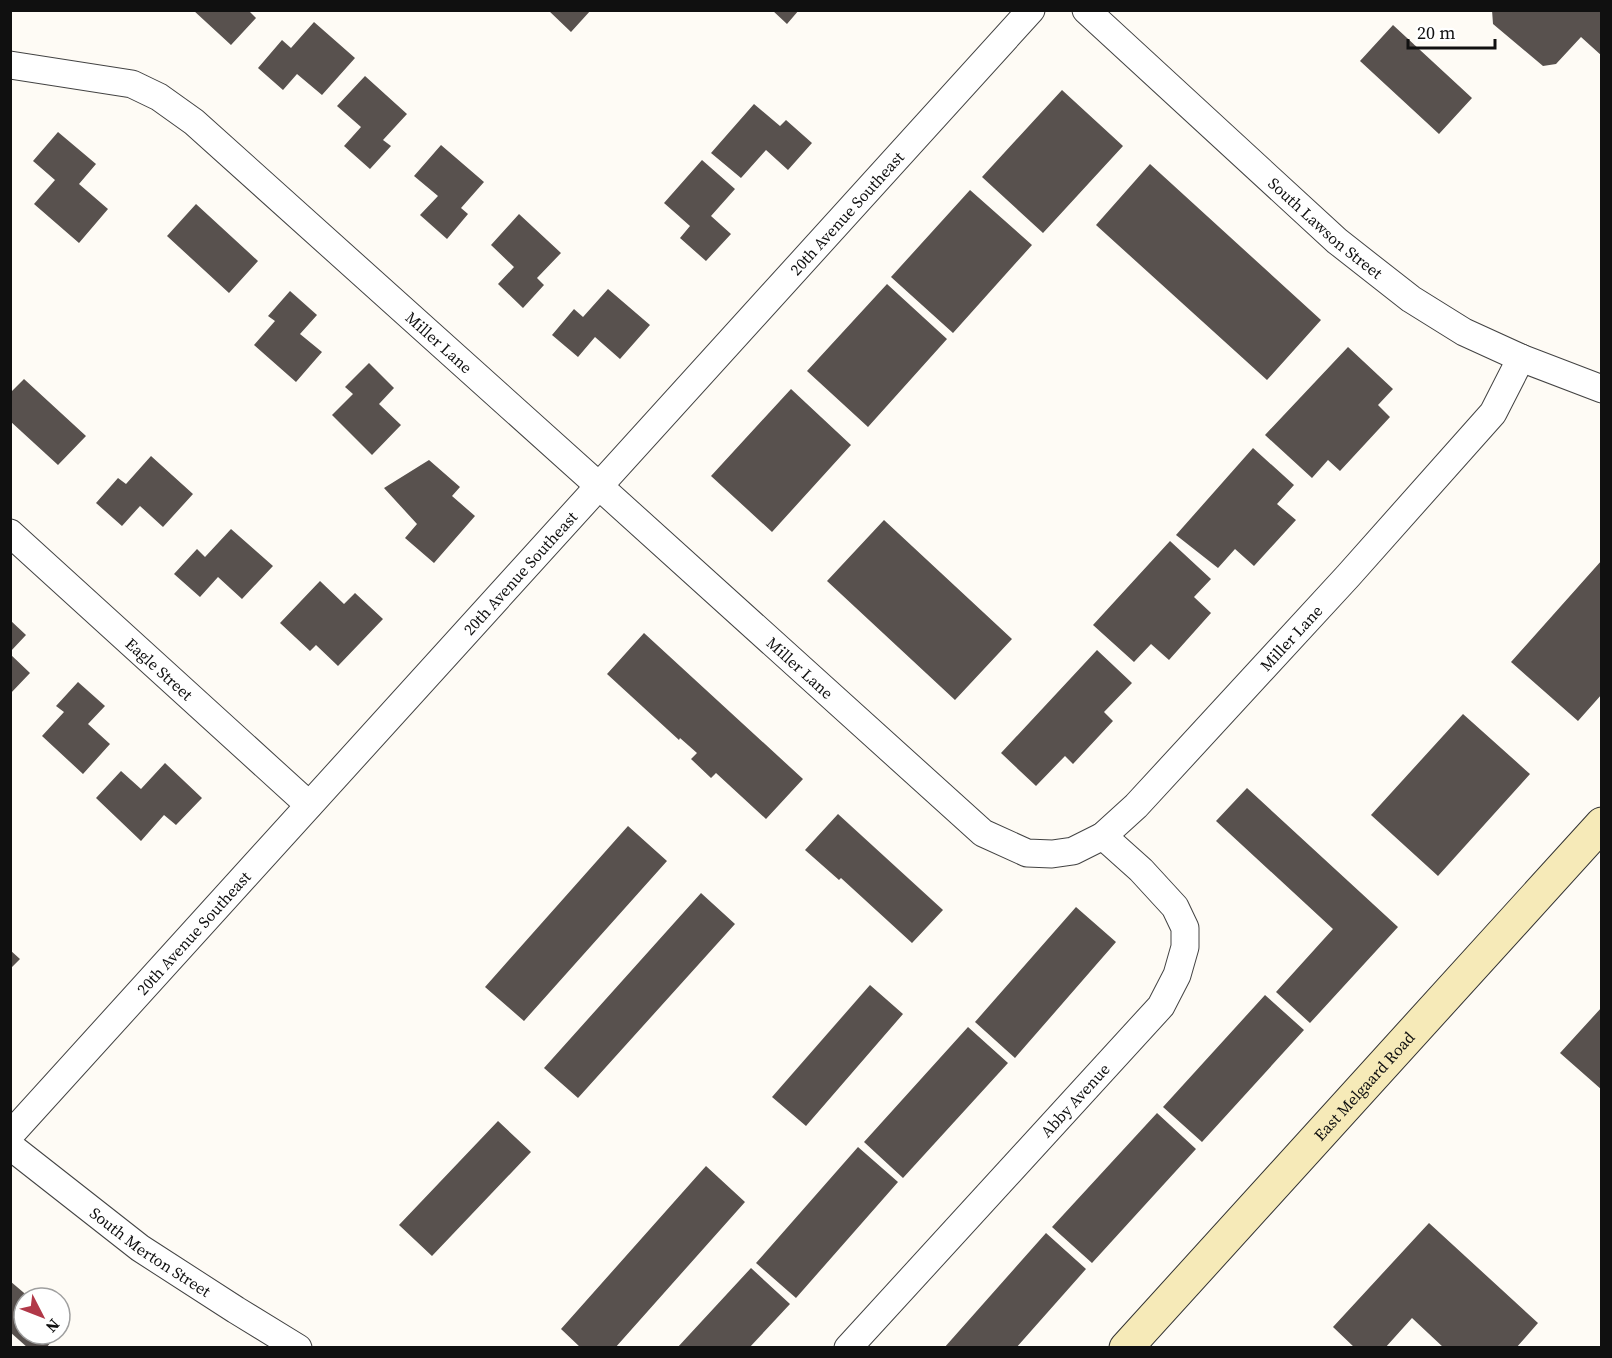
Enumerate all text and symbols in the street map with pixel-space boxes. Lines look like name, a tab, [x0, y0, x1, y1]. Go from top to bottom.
scale bar	[1408, 12, 1495, 50]
text: 20 m	[1417, 20, 1455, 45]
street label: 20th Avenue Southeast	[785, 146, 909, 280]
street label: South Lawson Street	[1264, 172, 1388, 284]
street label: Miller Lane	[401, 306, 477, 378]
street label: 20th Avenue Southeast	[458, 506, 583, 640]
street label: Miller Lane	[1255, 600, 1327, 676]
street label: Miller Lane	[762, 632, 838, 704]
street label: Eagle Street	[121, 633, 198, 706]
street label: 20th Avenue Southeast	[131, 866, 256, 1000]
street label: East Melgaard Road	[1309, 1027, 1419, 1145]
street label: Abby Avenue	[1035, 1058, 1114, 1142]
street label: South Merton Street	[85, 1202, 216, 1302]
north arrow	[12, 1286, 72, 1346]
text: N	[41, 1314, 65, 1338]

